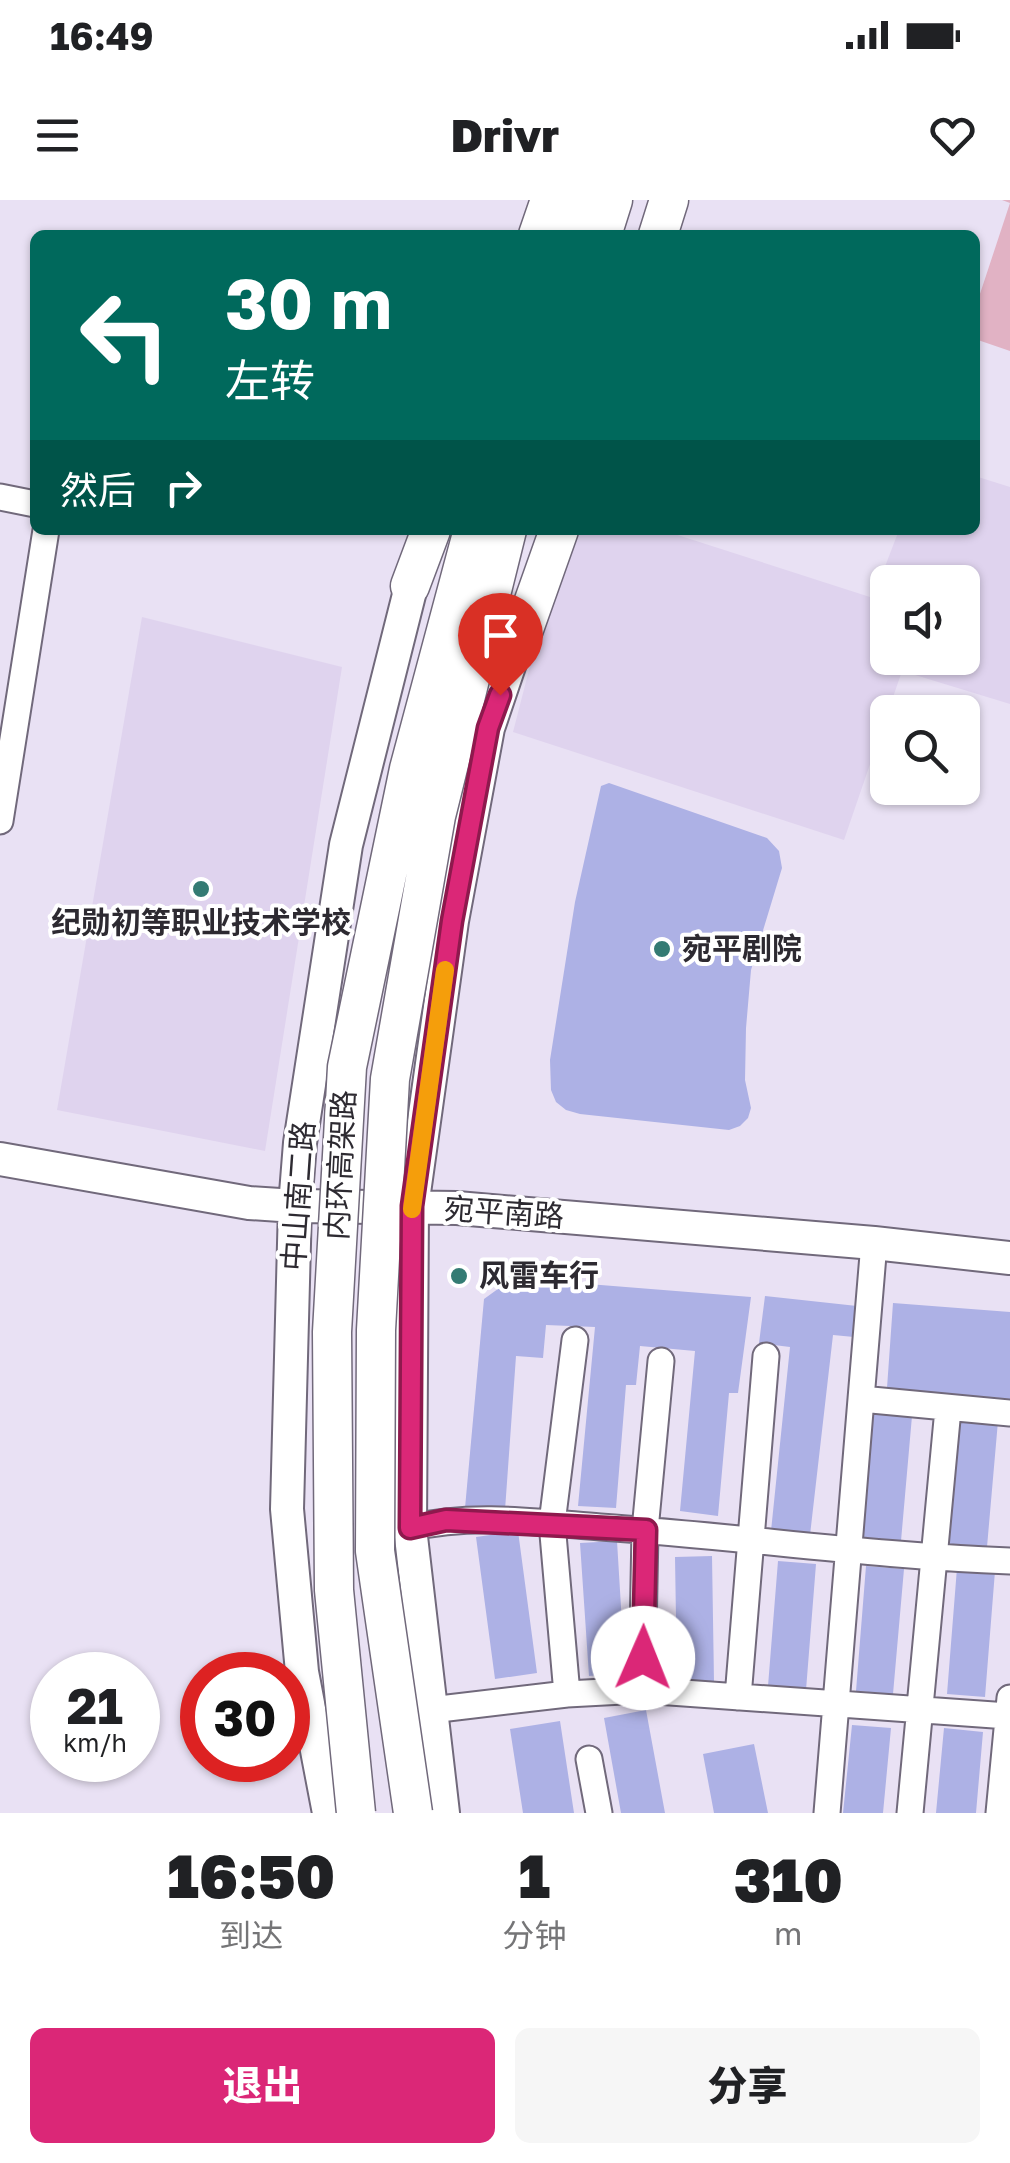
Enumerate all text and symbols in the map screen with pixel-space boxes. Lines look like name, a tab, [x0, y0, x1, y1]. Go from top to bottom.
text: 16:49	[50, 13, 154, 58]
icon: menu	[30, 108, 85, 163]
text: Drivr	[451, 108, 559, 162]
icon: heart	[925, 108, 980, 163]
text: 30 m	[225, 260, 392, 344]
icon: left	[60, 270, 190, 400]
text: 左转	[225, 353, 315, 407]
icon: right	[156, 460, 211, 515]
text: 然后	[60, 467, 136, 512]
map controls	[870, 565, 980, 805]
button: sound	[870, 565, 980, 675]
pin	[458, 593, 543, 696]
icon: arrive	[473, 608, 528, 663]
button: search	[870, 695, 980, 805]
marker: 纪勋初等职业技术学校	[190, 878, 212, 900]
place label: 纪勋初等职业技术学校	[51, 904, 351, 940]
place label: 宛平剧院	[682, 930, 802, 966]
marker: 宛平剧院	[651, 938, 673, 960]
street label: 内环高架路	[318, 1089, 362, 1241]
street label: 中山南二路	[275, 1120, 321, 1272]
street label: 宛平南路	[443, 1190, 565, 1234]
place label: 风雷车行	[479, 1257, 599, 1293]
marker: 风雷车行	[448, 1265, 470, 1287]
position arrow	[591, 1606, 695, 1710]
speed limit sign: 30	[180, 1652, 310, 1782]
text: 21	[67, 1675, 123, 1735]
text: km/h	[63, 1727, 127, 1758]
text: 16:50	[167, 1839, 335, 1911]
text: 1	[519, 1839, 550, 1911]
text: 310	[734, 1843, 843, 1915]
text: m	[774, 1914, 802, 1952]
text: 到达	[219, 1916, 283, 1954]
text: 分钟	[502, 1916, 566, 1954]
button: 退出	[30, 2028, 495, 2143]
button: 分享	[515, 2028, 980, 2143]

